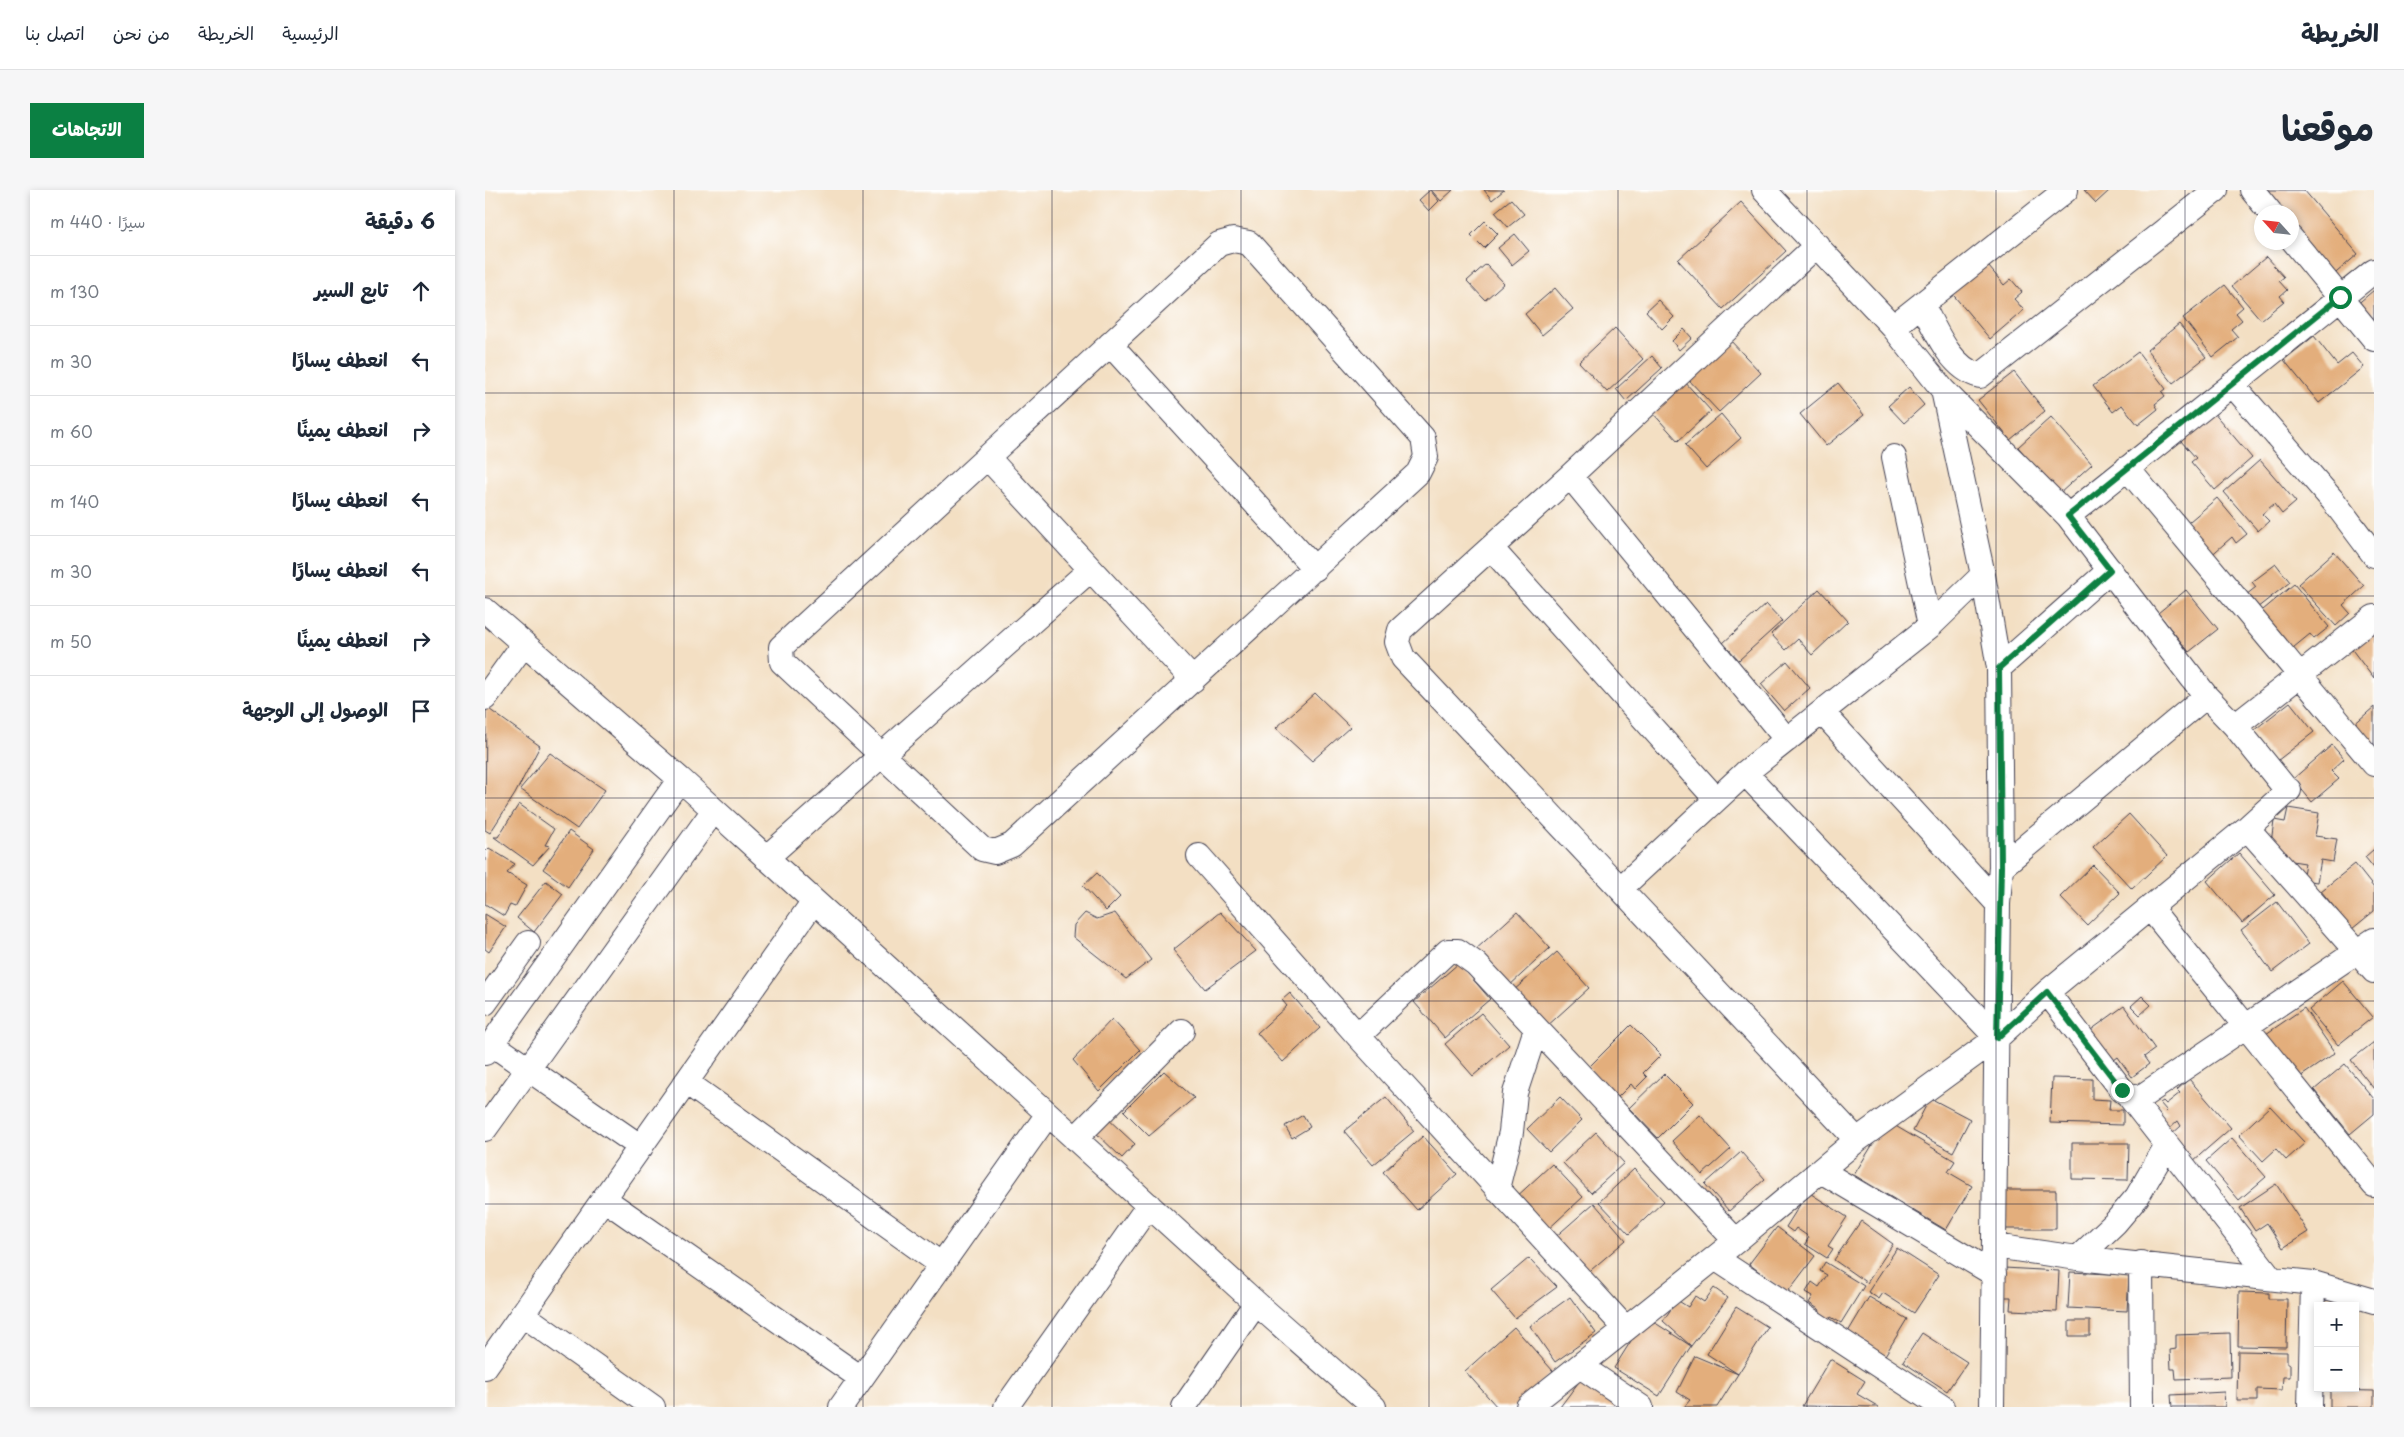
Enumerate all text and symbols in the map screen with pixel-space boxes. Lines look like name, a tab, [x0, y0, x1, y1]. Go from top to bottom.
text: الخريطة	[2301, 14, 2379, 50]
text: اتصل بنا	[25, 19, 85, 46]
text: من نحن	[113, 19, 170, 46]
text: الخريطة	[198, 19, 254, 46]
text: الرئيسية	[282, 19, 339, 46]
text: موقعنا	[2281, 100, 2374, 153]
button: الاتجاهات	[30, 103, 144, 158]
text: 6 دقيقة	[365, 204, 435, 236]
north arrow	[2254, 205, 2299, 250]
text: سيرًا · 440 m	[50, 209, 146, 233]
text: تابع السير	[314, 275, 388, 303]
icon: ahead	[407, 277, 435, 305]
text: 130 m	[50, 279, 99, 303]
route start	[2329, 286, 2352, 309]
text: انعطف يسارًا	[292, 345, 388, 373]
icon: left	[407, 347, 435, 375]
text: 30 m	[50, 349, 92, 373]
text: انعطف يمينًا	[297, 415, 388, 443]
icon: right	[407, 417, 435, 445]
text: 60 m	[50, 419, 93, 443]
text: انعطف يسارًا	[292, 485, 388, 513]
icon: left	[407, 487, 435, 515]
text: 140 m	[50, 489, 99, 513]
text: انعطف يسارًا	[292, 555, 388, 583]
icon: left	[407, 557, 435, 585]
text: 30 m	[50, 559, 92, 583]
text: انعطف يمينًا	[297, 625, 388, 653]
icon: right	[407, 627, 435, 655]
text: 50 m	[50, 629, 92, 653]
text: الوصول إلى الوجهة	[242, 695, 388, 723]
icon: arrive	[407, 697, 435, 725]
route end	[2111, 1079, 2134, 1102]
map controls	[2314, 1302, 2359, 1392]
button: +	[2314, 1302, 2359, 1347]
button: −	[2314, 1347, 2359, 1392]

